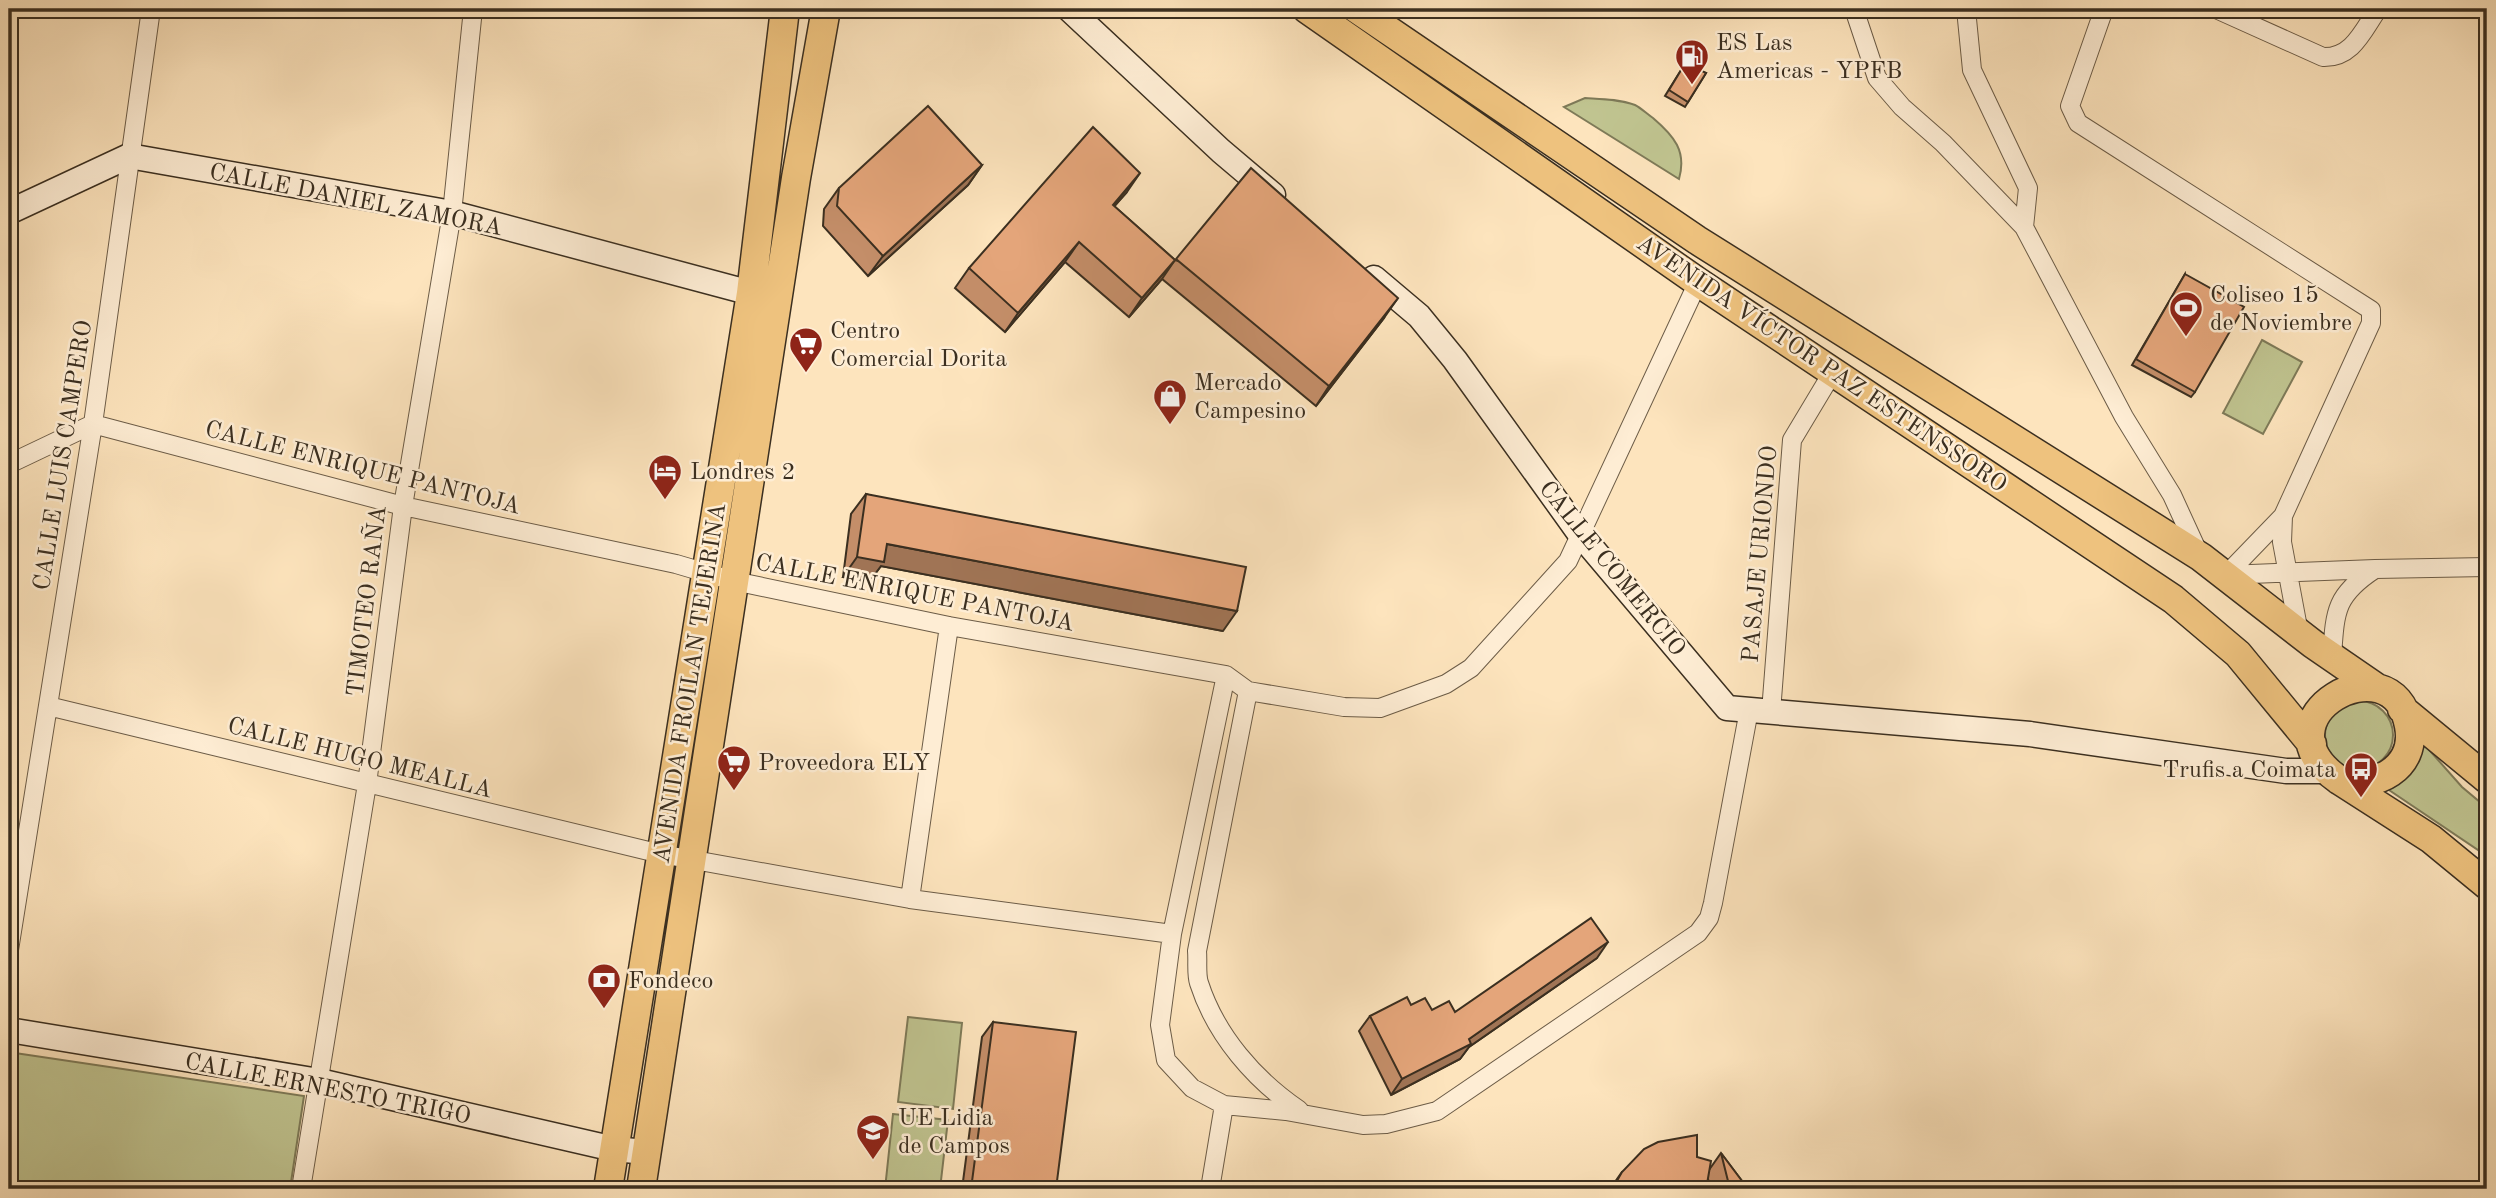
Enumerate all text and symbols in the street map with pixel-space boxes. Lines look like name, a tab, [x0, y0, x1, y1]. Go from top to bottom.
place label: ES Las Americas - YPFB	[1716, 32, 1902, 84]
fuel station icon: ES Las Americas - YPFB	[1673, 37, 1711, 86]
street label: CALLE DANIEL ZAMORA	[207, 161, 504, 241]
street label: AVENIDA VÍCTOR PAZ ESTENSSORO	[1631, 228, 2013, 498]
place label: Coliseo 15 de Noviembre	[2210, 284, 2352, 336]
sports icon: Coliseo 15 de Noviembre	[2167, 289, 2205, 338]
street label: CALLE LUIS CAMPERO	[31, 319, 97, 592]
place label: Centro Comercial Dorita	[830, 320, 1007, 372]
supermarket icon: Centro Comercial Dorita	[787, 325, 825, 374]
place label: Mercado Campesino	[1194, 372, 1306, 424]
shop icon: Mercado Campesino	[1151, 377, 1189, 426]
street label: CALLE ENRIQUE PANTOJA	[202, 418, 523, 520]
street label: PASAJE URIONDO	[1740, 445, 1782, 664]
hotel icon: Londres 2	[646, 452, 684, 501]
place label: Londres 2	[690, 461, 795, 485]
street label: CALLE COMERCIO	[1534, 477, 1689, 661]
street label: AVENIDA FROILAN TEJERINA	[651, 501, 731, 865]
street label: TIMOTEO RAÑA	[339, 504, 392, 698]
street label: CALLE ENRIQUE PANTOJA	[753, 551, 1076, 637]
street label: CALLE HUGO MEALLA	[225, 714, 494, 803]
supermarket icon: Proveedora ELY	[715, 743, 753, 792]
bus stop icon: Trufis a Coimata	[2342, 750, 2380, 799]
place label: Proveedora ELY	[758, 752, 930, 776]
place label: Trufis a Coimata	[2162, 759, 2336, 783]
bank icon: Fondeco	[585, 961, 623, 1010]
place label: Fondeco	[628, 970, 713, 994]
street label: CALLE ERNESTO TRIGO	[183, 1050, 473, 1129]
place label: UE Lidia de Campos	[898, 1107, 1010, 1159]
school or university icon: UE Lidia de Campos	[854, 1112, 892, 1161]

